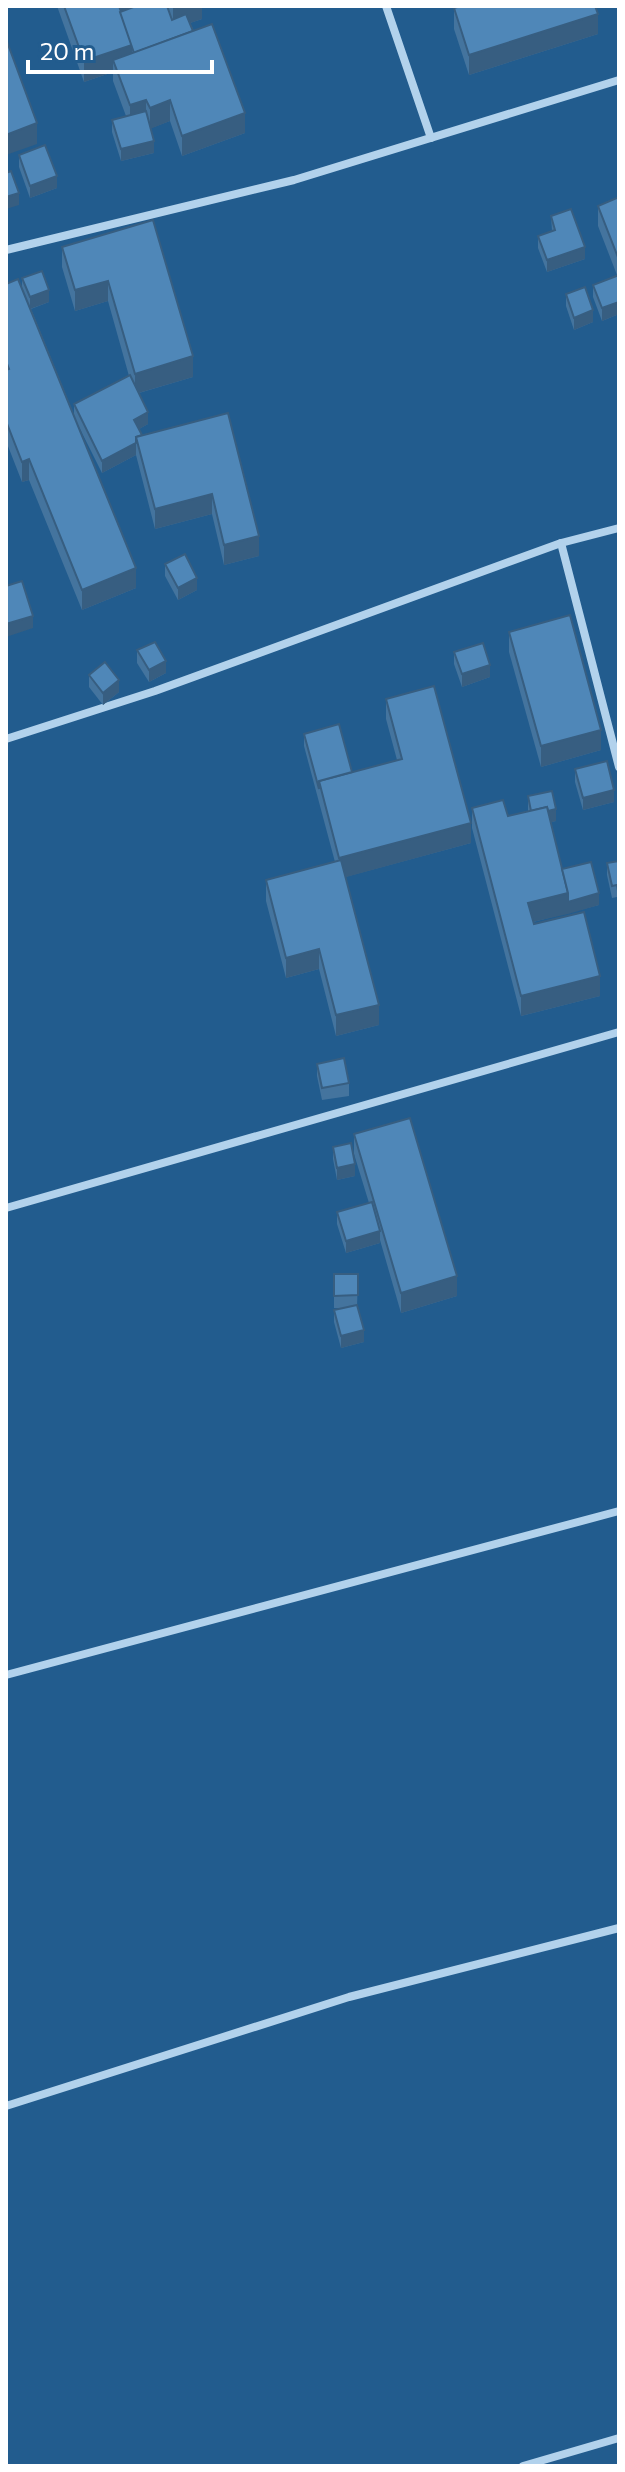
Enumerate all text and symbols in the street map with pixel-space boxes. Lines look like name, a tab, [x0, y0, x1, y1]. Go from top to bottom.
scale bar	[28, 24, 212, 74]
text: 20 m	[40, 36, 94, 65]

